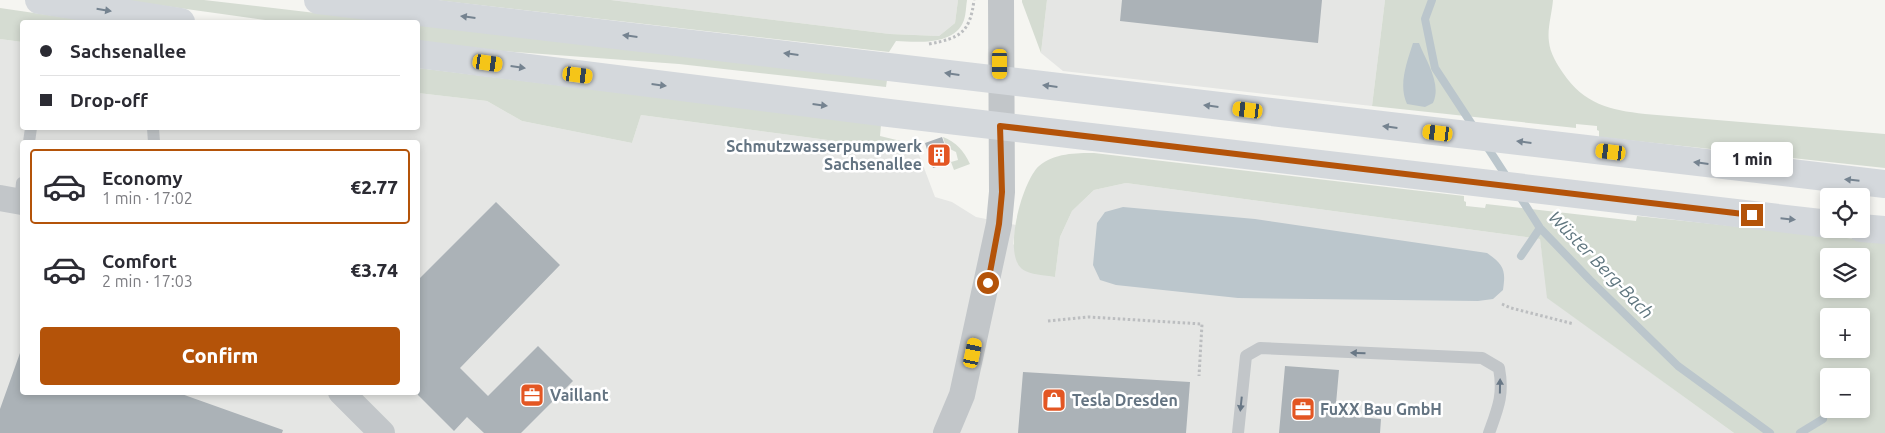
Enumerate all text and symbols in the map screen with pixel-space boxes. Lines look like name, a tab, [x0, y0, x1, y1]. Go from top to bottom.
one-way arrow	[97, 7, 113, 15]
one-way arrow	[460, 13, 476, 21]
one-way arrow	[621, 32, 637, 40]
text: Sachsenallee	[70, 40, 186, 62]
car	[992, 49, 1007, 79]
one-way arrow	[783, 50, 799, 58]
car	[472, 53, 503, 73]
one-way arrow	[510, 64, 526, 72]
car	[562, 66, 593, 84]
one-way arrow	[944, 70, 960, 78]
one-way arrow	[651, 81, 667, 89]
one-way arrow	[1042, 82, 1058, 90]
text: Drop-off	[70, 89, 148, 111]
one-way arrow	[813, 101, 829, 109]
car	[1232, 101, 1263, 119]
one-way arrow	[1203, 102, 1219, 110]
one-way arrow	[1382, 123, 1398, 131]
car	[1422, 124, 1453, 142]
place label: Schmutzwasserpumpwerk Sachsenallee	[726, 137, 922, 173]
one-way arrow	[1516, 138, 1532, 146]
building icon: Schmutzwasserpumpwerk Sachsenallee	[926, 142, 952, 168]
callout: 1 min	[1711, 142, 1793, 178]
car	[1595, 143, 1626, 161]
text: 1 min	[1732, 150, 1772, 168]
one-way arrow	[1693, 159, 1709, 167]
icon: car	[42, 164, 87, 209]
text: Economy	[102, 167, 183, 189]
text: €2.77	[350, 176, 398, 198]
one-way arrow	[1844, 176, 1860, 184]
map controls	[1820, 188, 1870, 418]
button: locate	[1820, 188, 1870, 238]
text: 1 min · 17:02	[102, 189, 193, 207]
route end	[1741, 204, 1763, 226]
water label: Wüster Berg-Bach	[1545, 206, 1658, 322]
one-way arrow	[1780, 215, 1796, 223]
icon: car	[42, 247, 87, 292]
button: layers	[1820, 248, 1870, 298]
text: Comfort	[102, 250, 177, 272]
text: €3.74	[350, 259, 398, 281]
text: 2 min · 17:03	[102, 272, 193, 290]
route start	[977, 272, 999, 294]
button: +	[1820, 308, 1870, 358]
button: Confirm	[40, 327, 400, 385]
car	[962, 337, 983, 369]
one-way arrow	[1350, 348, 1366, 356]
button: −	[1820, 368, 1870, 418]
one-way arrow	[1497, 378, 1505, 394]
office icon: Vaillant	[519, 382, 545, 408]
place label: Vaillant	[550, 386, 609, 404]
shop icon: Tesla Dresden	[1041, 387, 1067, 413]
place label: Tesla Dresden	[1072, 391, 1178, 409]
office icon: FuXX Bau GmbH	[1290, 396, 1316, 422]
one-way arrow	[1236, 397, 1244, 413]
place label: FuXX Bau GmbH	[1320, 400, 1442, 418]

